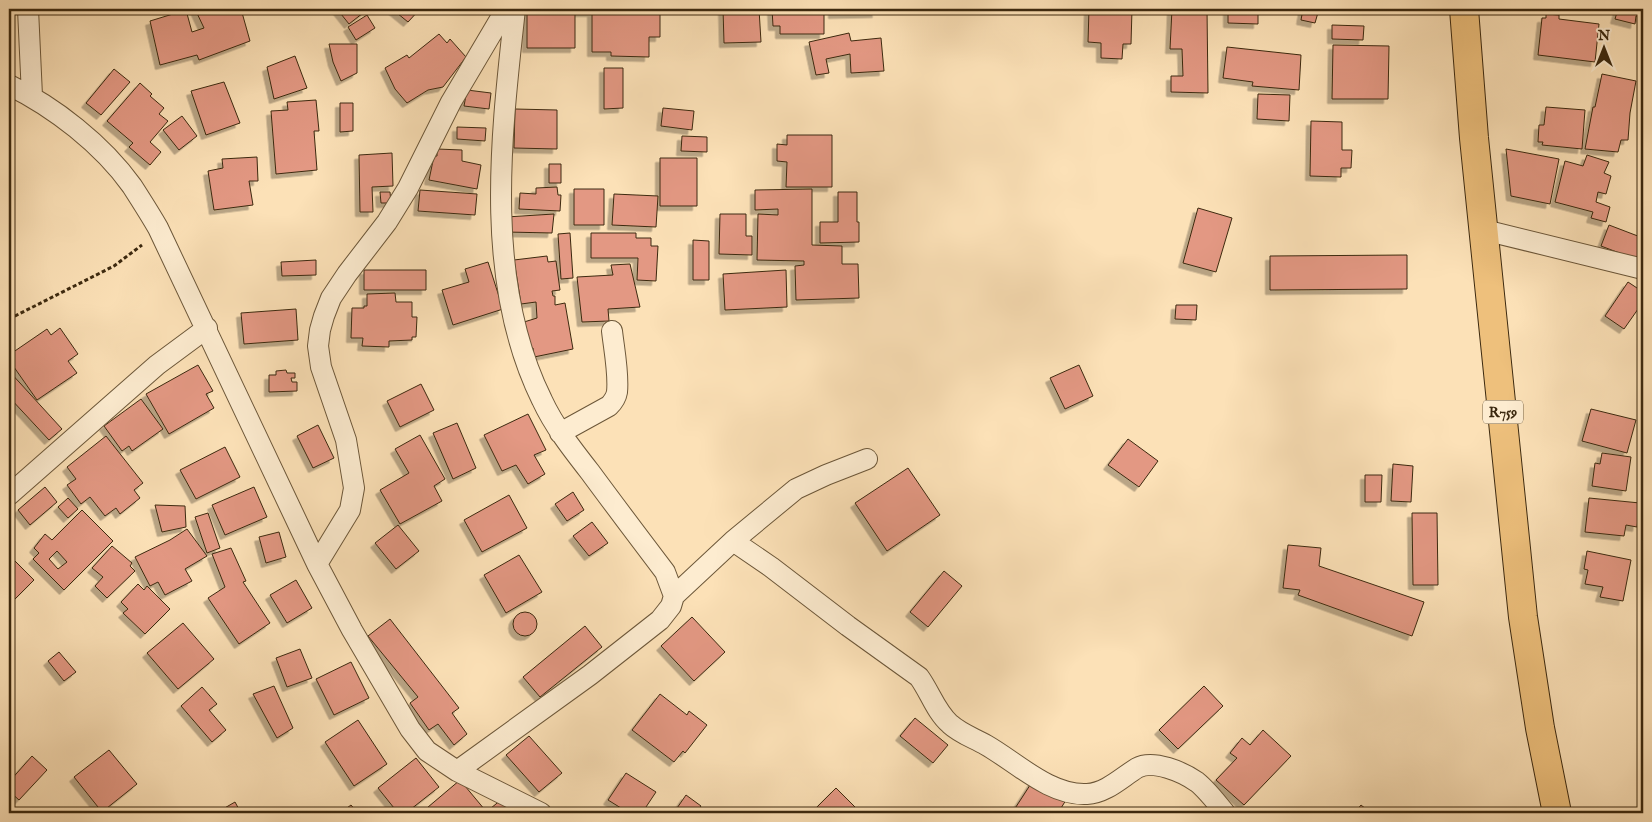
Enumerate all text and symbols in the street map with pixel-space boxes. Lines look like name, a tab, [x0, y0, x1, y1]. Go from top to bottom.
north arrow	[1580, 22, 1630, 72]
text: N	[1597, 27, 1610, 45]
road number: R759	[1483, 401, 1523, 424]

